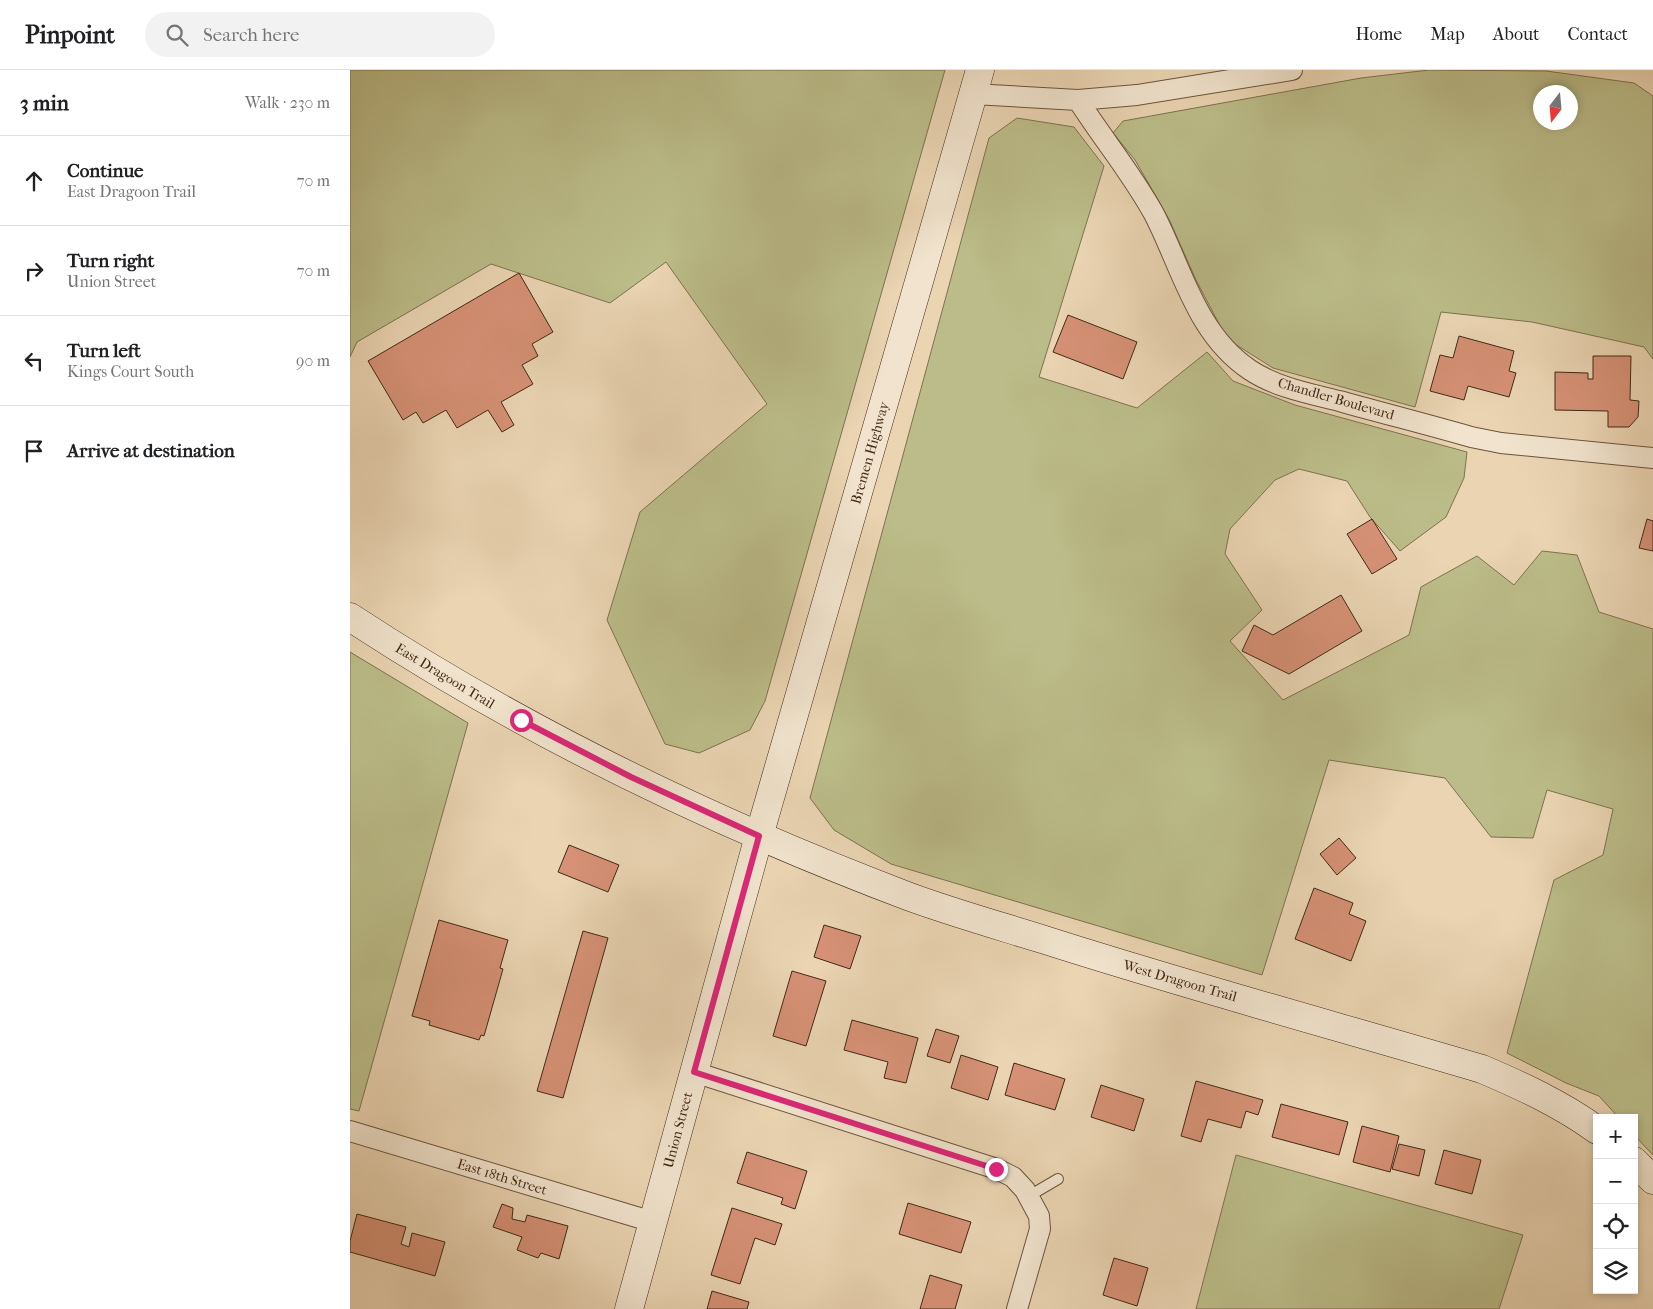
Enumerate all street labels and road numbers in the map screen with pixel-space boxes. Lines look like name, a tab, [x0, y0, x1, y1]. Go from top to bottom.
street label: Chandler Boulevard	[1276, 374, 1397, 424]
street label: Bremen Highway	[847, 399, 893, 506]
street label: East Dragoon Trail	[392, 640, 498, 712]
street label: West Dragoon Trail	[1120, 956, 1239, 1005]
street label: Union Street	[660, 1090, 696, 1170]
street label: East 18th Street	[455, 1155, 549, 1199]

